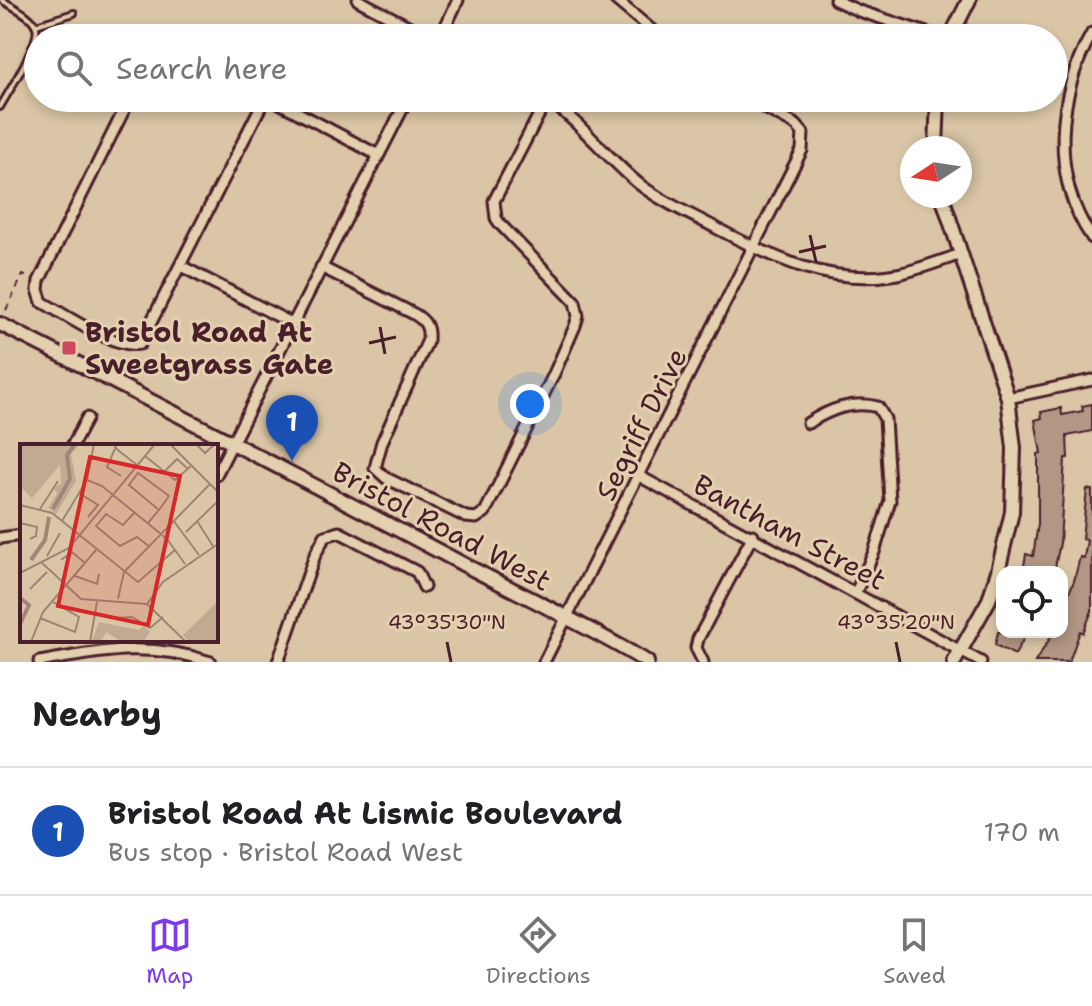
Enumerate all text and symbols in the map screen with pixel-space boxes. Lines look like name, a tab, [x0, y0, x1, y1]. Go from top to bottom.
search box	[24, 24, 1068, 112]
icon: search	[52, 46, 96, 90]
text: Search here	[116, 48, 287, 89]
north arrow	[900, 136, 972, 208]
place label: Bristol Road At Sweetgrass Gate	[85, 313, 334, 383]
marker: Bristol Road At Sweetgrass Gate	[60, 339, 78, 357]
street label: Segriff Drive	[586, 341, 696, 507]
your location	[510, 384, 550, 424]
pin: 1	[266, 395, 318, 461]
inset map	[20, 444, 218, 642]
street label: Bristol Road West	[326, 452, 558, 600]
street label: Bantham Street	[687, 465, 893, 599]
map controls	[996, 566, 1068, 638]
button: locate	[996, 566, 1068, 638]
text: 43°35'30"N	[388, 609, 506, 635]
text: 43°35'20"N	[837, 609, 955, 635]
text: Nearby	[32, 691, 162, 737]
text: Bristol Road At Lismic Boulevard	[108, 793, 623, 834]
text: 1	[52, 814, 64, 849]
text: 170 m	[983, 814, 1060, 849]
text: Bus stop · Bristol Road West	[108, 834, 463, 869]
tab: Map	[146, 913, 193, 990]
tab: Directions	[486, 913, 591, 990]
tab: Saved	[883, 913, 946, 990]

